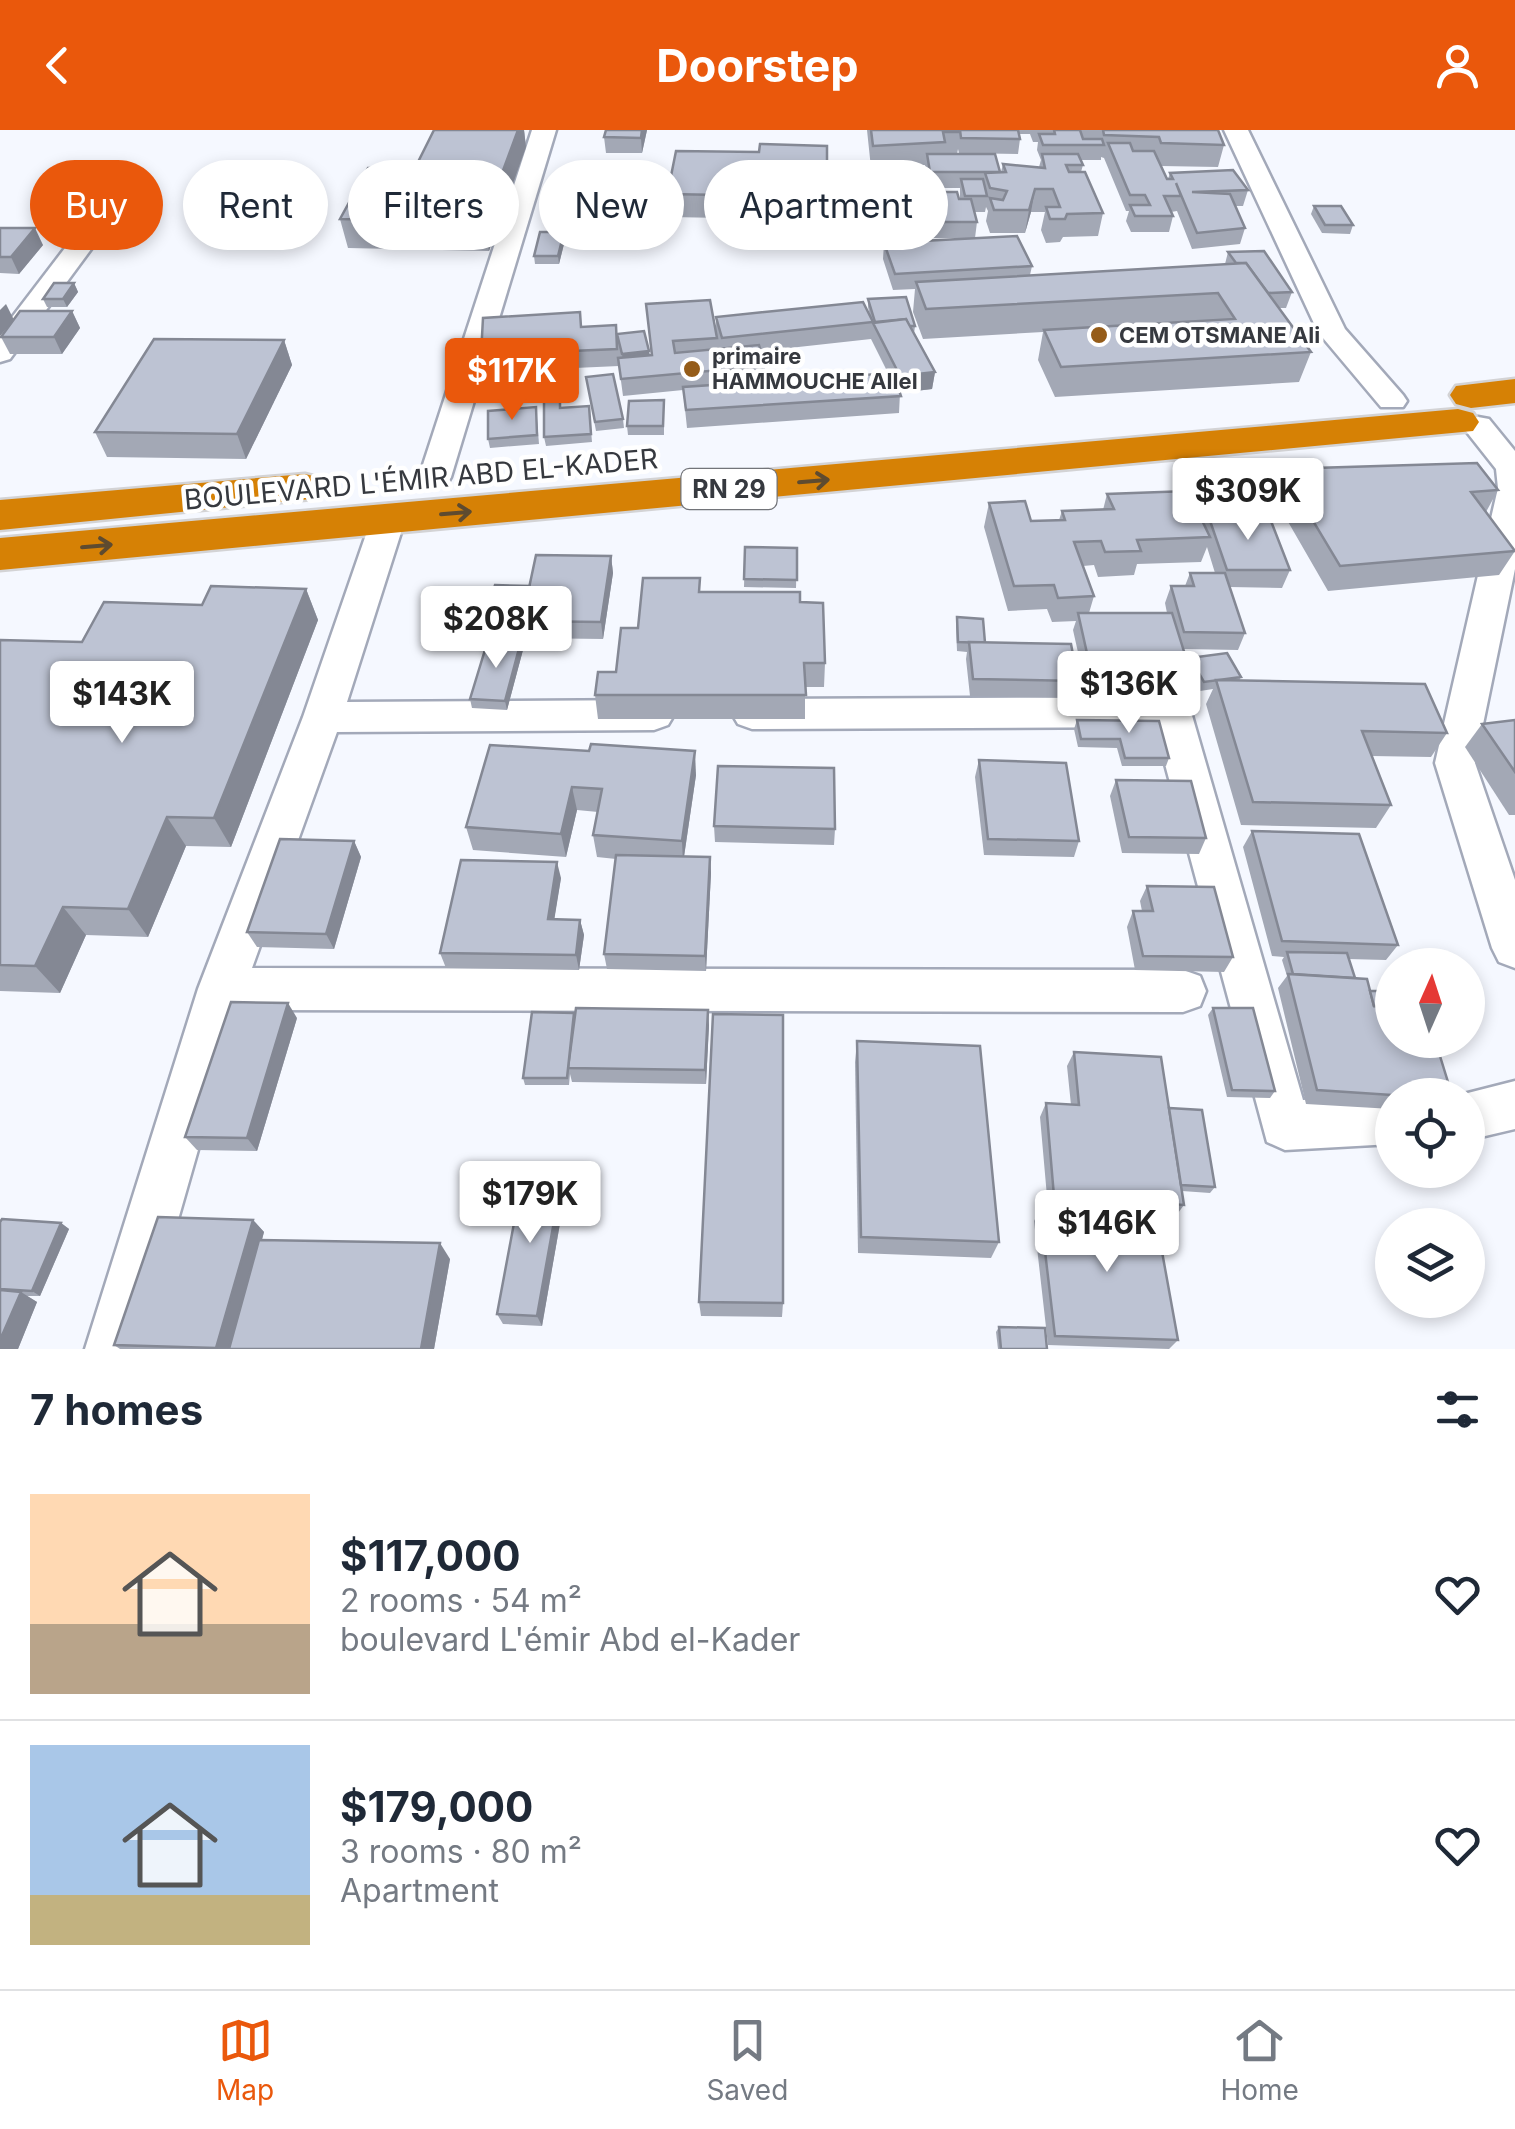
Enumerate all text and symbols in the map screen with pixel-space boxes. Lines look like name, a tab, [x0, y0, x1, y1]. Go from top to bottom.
icon: back	[30, 38, 85, 93]
text: Doorstep	[656, 38, 859, 93]
icon: person	[1430, 38, 1485, 93]
chip: Buy	[30, 160, 163, 250]
chip: Rent	[183, 160, 328, 250]
chip: Filters	[348, 160, 519, 250]
chip: New	[539, 160, 684, 250]
chip: Apartment	[704, 160, 948, 250]
place label: CEM OTSMANE Ali	[1119, 322, 1320, 348]
marker: CEM OTSMANE Ali	[1088, 324, 1110, 346]
pin: $117K	[442, 338, 582, 423]
place label: primaire HAMMOUCHE Allel	[712, 343, 918, 394]
text: $117K	[467, 351, 557, 390]
marker: primaire HAMMOUCHE Allel	[681, 358, 703, 380]
street label: BOULEVARD L'ÉMIR ABD EL-KADER	[183, 440, 659, 517]
pin: $309K	[1178, 458, 1318, 543]
road number: RN 29	[682, 469, 776, 509]
text: $309K	[1195, 471, 1301, 510]
one-way arrow	[798, 472, 830, 491]
one-way arrow	[439, 504, 471, 523]
one-way arrow	[81, 536, 113, 555]
pin: $208K	[426, 586, 566, 671]
text: $208K	[443, 599, 549, 638]
pin: $136K	[1059, 651, 1199, 736]
pin: $143K	[52, 661, 192, 746]
text: $136K	[1079, 664, 1179, 703]
text: $143K	[72, 674, 172, 713]
north arrow	[1375, 948, 1485, 1058]
map controls	[1375, 948, 1485, 1318]
button: locate	[1375, 1078, 1485, 1188]
pin: $179K	[460, 1161, 600, 1246]
text: $179K	[482, 1174, 578, 1213]
pin: $146K	[1037, 1190, 1177, 1275]
text: $146K	[1057, 1203, 1157, 1242]
button: layers	[1375, 1208, 1485, 1318]
icon: filters	[1430, 1382, 1485, 1437]
text: 7 homes	[30, 1384, 203, 1435]
text: $117,000	[340, 1530, 521, 1581]
icon: home	[110, 1534, 230, 1654]
icon: heart	[1430, 1567, 1485, 1622]
text: 2 rooms · 54 m²	[340, 1581, 582, 1620]
text: boulevard L'émir Abd el-Kader	[340, 1620, 800, 1659]
text: $179,000	[340, 1781, 533, 1832]
icon: home	[110, 1785, 230, 1905]
icon: heart	[1430, 1818, 1485, 1873]
text: 3 rooms · 80 m²	[340, 1832, 582, 1871]
text: Apartment	[340, 1871, 499, 1910]
tab: Map	[216, 2013, 274, 2107]
tab: Saved	[706, 2013, 788, 2107]
tab: Home	[1220, 2013, 1299, 2107]

